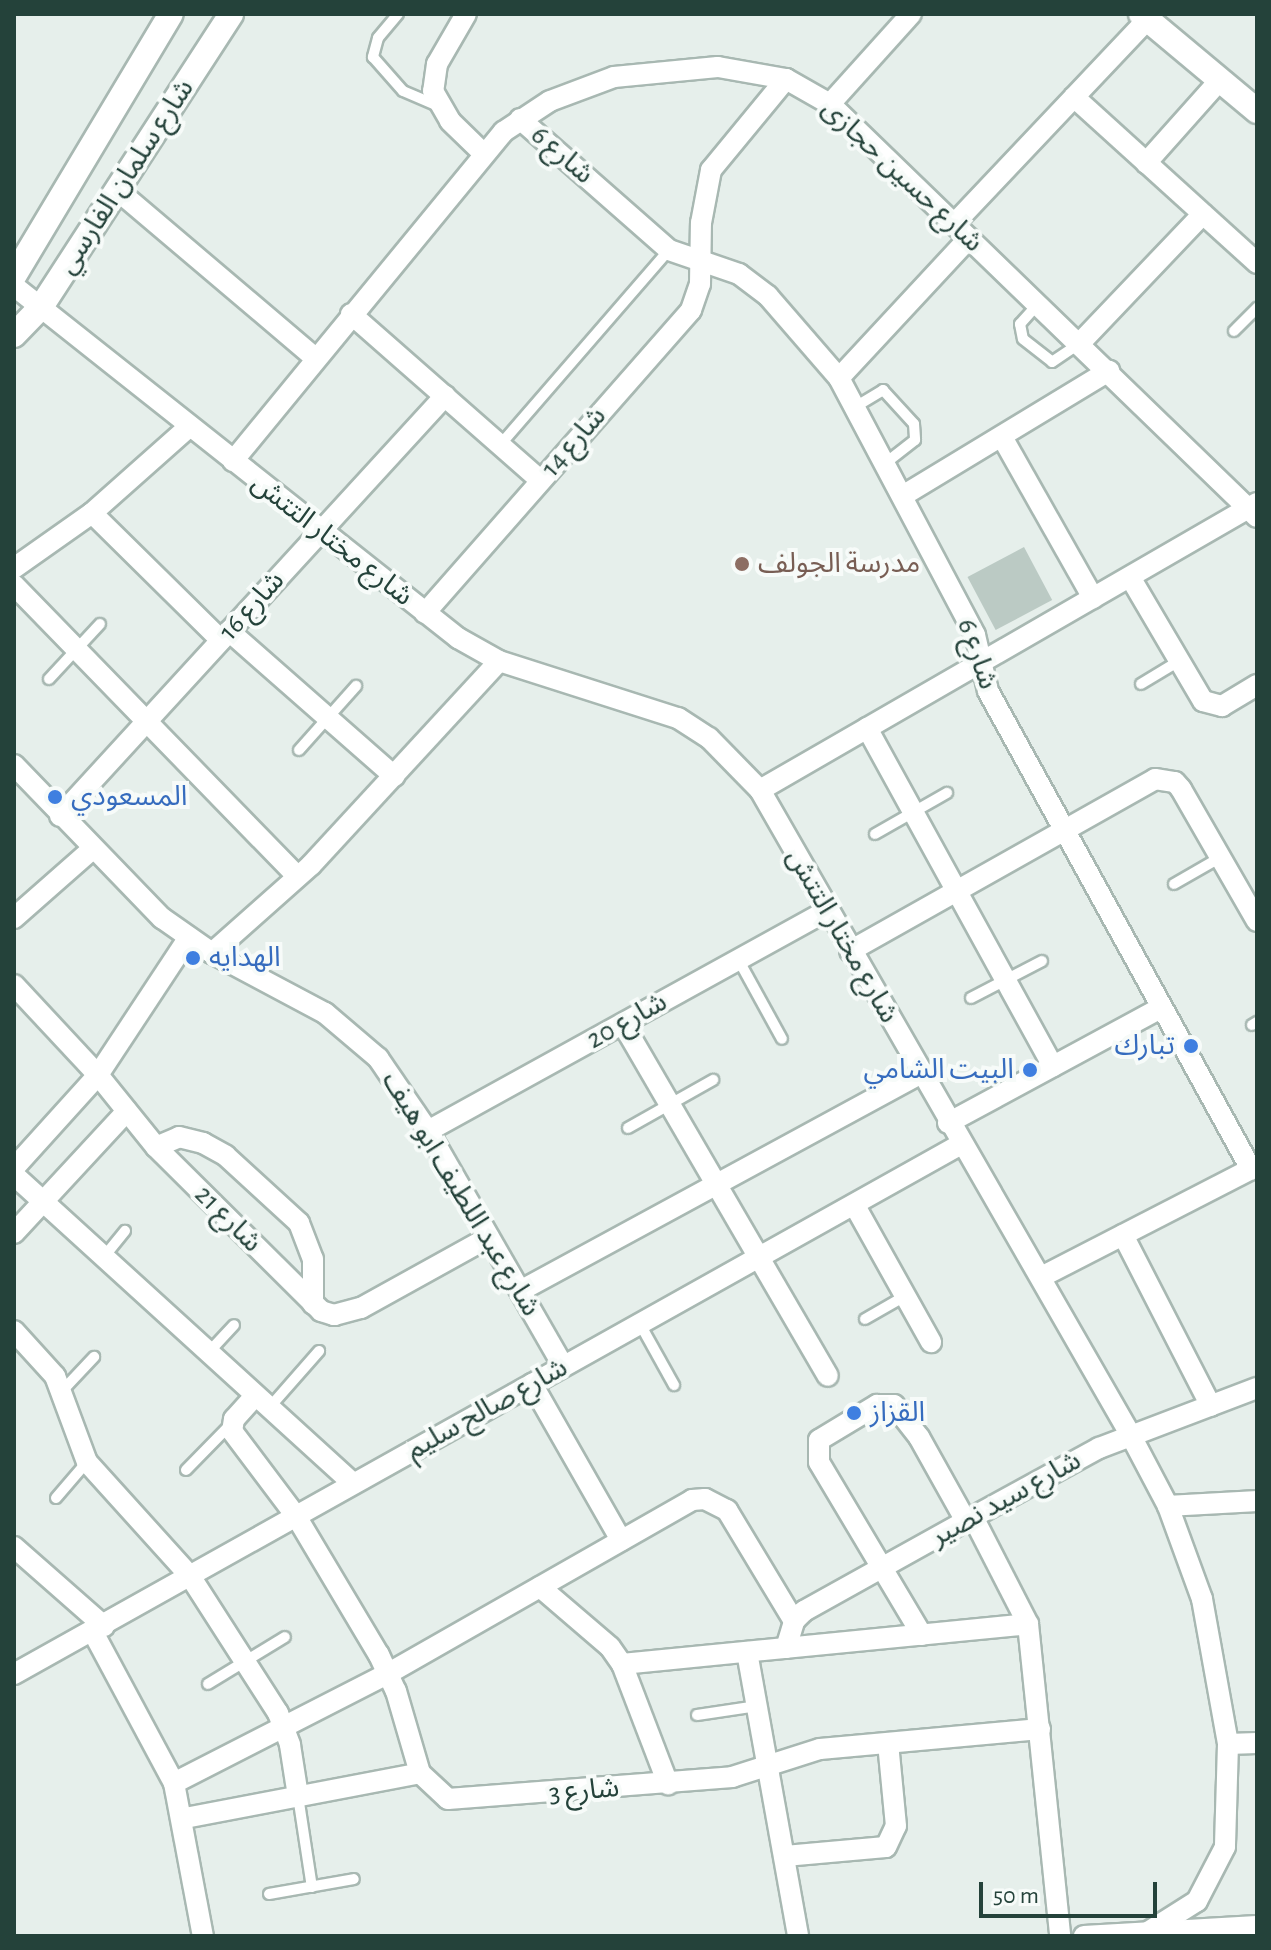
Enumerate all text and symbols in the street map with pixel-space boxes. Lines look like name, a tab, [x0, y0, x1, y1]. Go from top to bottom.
street label: شارع سلمان الفارسي	[50, 73, 202, 281]
street label: شارع حسين حجازى	[814, 92, 990, 260]
street label: شارع 6	[524, 119, 600, 191]
street label: شارع 14	[534, 400, 614, 484]
street label: شارع مختار التتش	[245, 467, 419, 613]
place label: مدرسة الجولف	[758, 547, 920, 581]
marker: مدرسة الجولف	[733, 555, 751, 573]
street label: شارع 16	[212, 564, 292, 648]
street label: شارع 6	[949, 614, 1005, 694]
place label: المسعودي	[71, 780, 187, 814]
marker: المسعودي	[46, 788, 64, 806]
street label: شارع مختار التتش	[779, 843, 905, 1029]
place label: الهدايه	[209, 941, 281, 975]
marker: الهدايه	[184, 949, 202, 967]
street label: شارع 20	[581, 985, 673, 1057]
place label: تبارك	[1115, 1029, 1175, 1063]
marker: تبارك	[1182, 1037, 1200, 1055]
place label: البيت الشامي	[864, 1053, 1014, 1087]
marker: البيت الشامي	[1021, 1061, 1039, 1079]
street label: شارع عبد اللطيف ابو هيف	[375, 1065, 547, 1323]
street label: شارع 21	[187, 1178, 269, 1260]
street label: شارع صالح سليم	[400, 1351, 574, 1467]
place label: القزاز	[870, 1396, 925, 1430]
marker: القزاز	[845, 1404, 863, 1422]
street label: شارع سيد نصير	[925, 1444, 1087, 1554]
street label: شارع 3	[547, 1771, 621, 1811]
scale bar	[983, 1866, 1161, 1916]
text: 50 m	[993, 1884, 1039, 1908]

